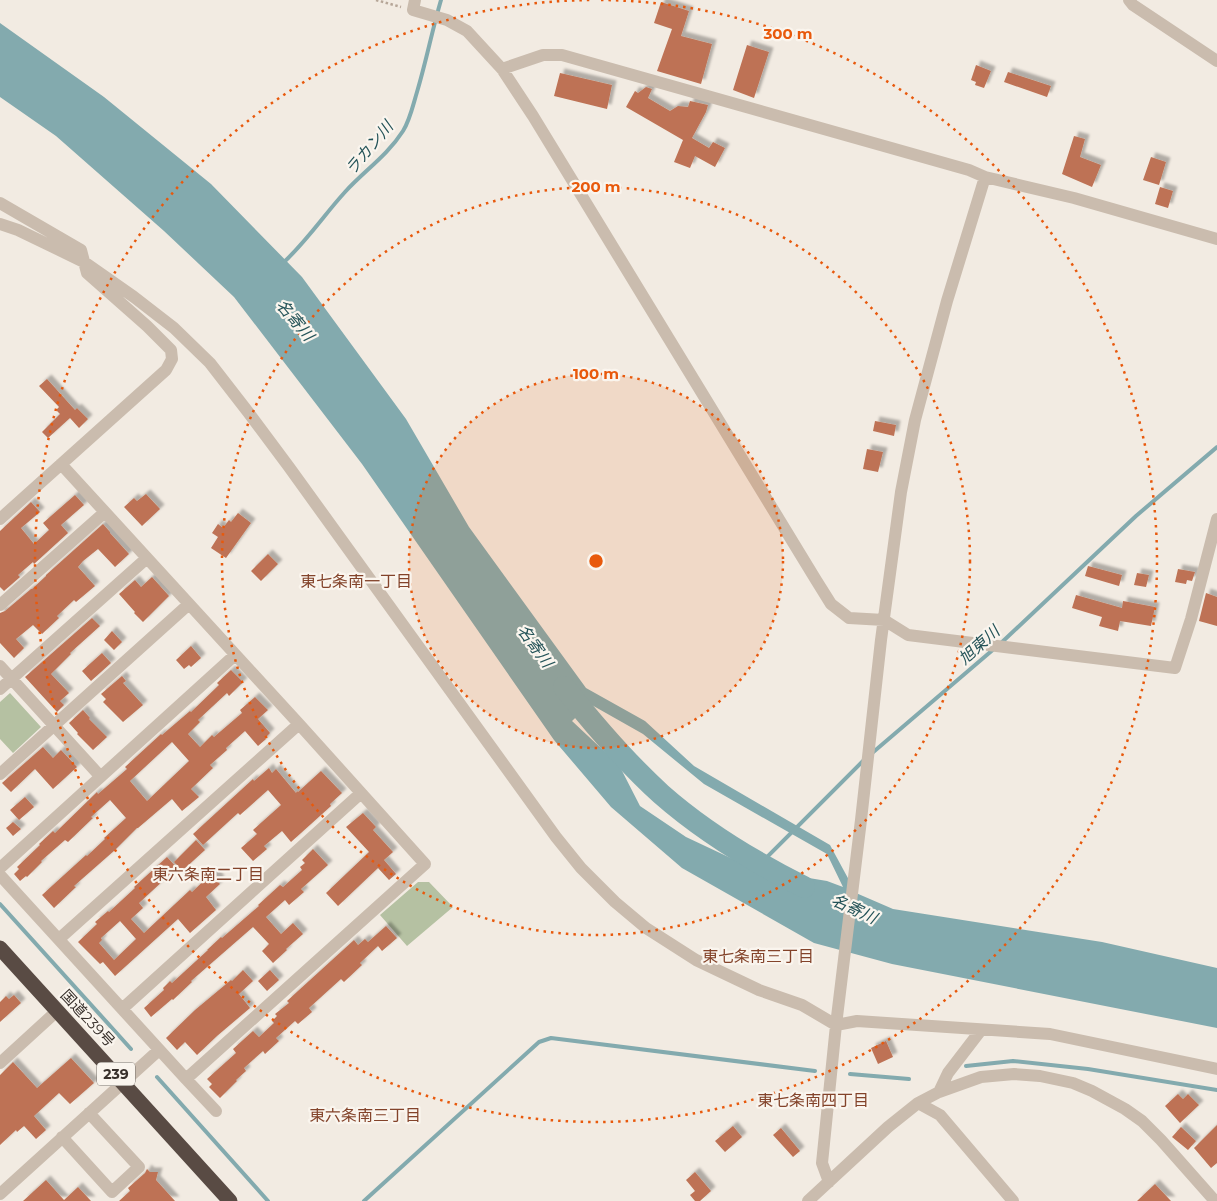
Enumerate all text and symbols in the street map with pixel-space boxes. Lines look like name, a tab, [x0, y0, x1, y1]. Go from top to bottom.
text: 300 m	[762, 24, 813, 43]
water label: ラカン川	[341, 116, 398, 179]
text: 200 m	[571, 177, 621, 196]
water label: 名寄川	[272, 296, 319, 346]
text: 100 m	[573, 364, 619, 383]
centre of rings	[587, 552, 605, 570]
district label: 東七条南一丁目	[300, 572, 412, 591]
water label: 名寄川	[513, 621, 558, 673]
water label: 旭東川	[955, 621, 1005, 668]
district label: 東六条南二丁目	[152, 865, 264, 884]
water label: 名寄川	[828, 890, 882, 929]
district label: 東七条南三丁目	[702, 947, 814, 966]
street label: 国道239号	[57, 986, 119, 1050]
road number: 239	[97, 1062, 135, 1086]
district label: 東七条南四丁目	[757, 1091, 869, 1110]
district label: 東六条南三丁目	[309, 1106, 421, 1125]

